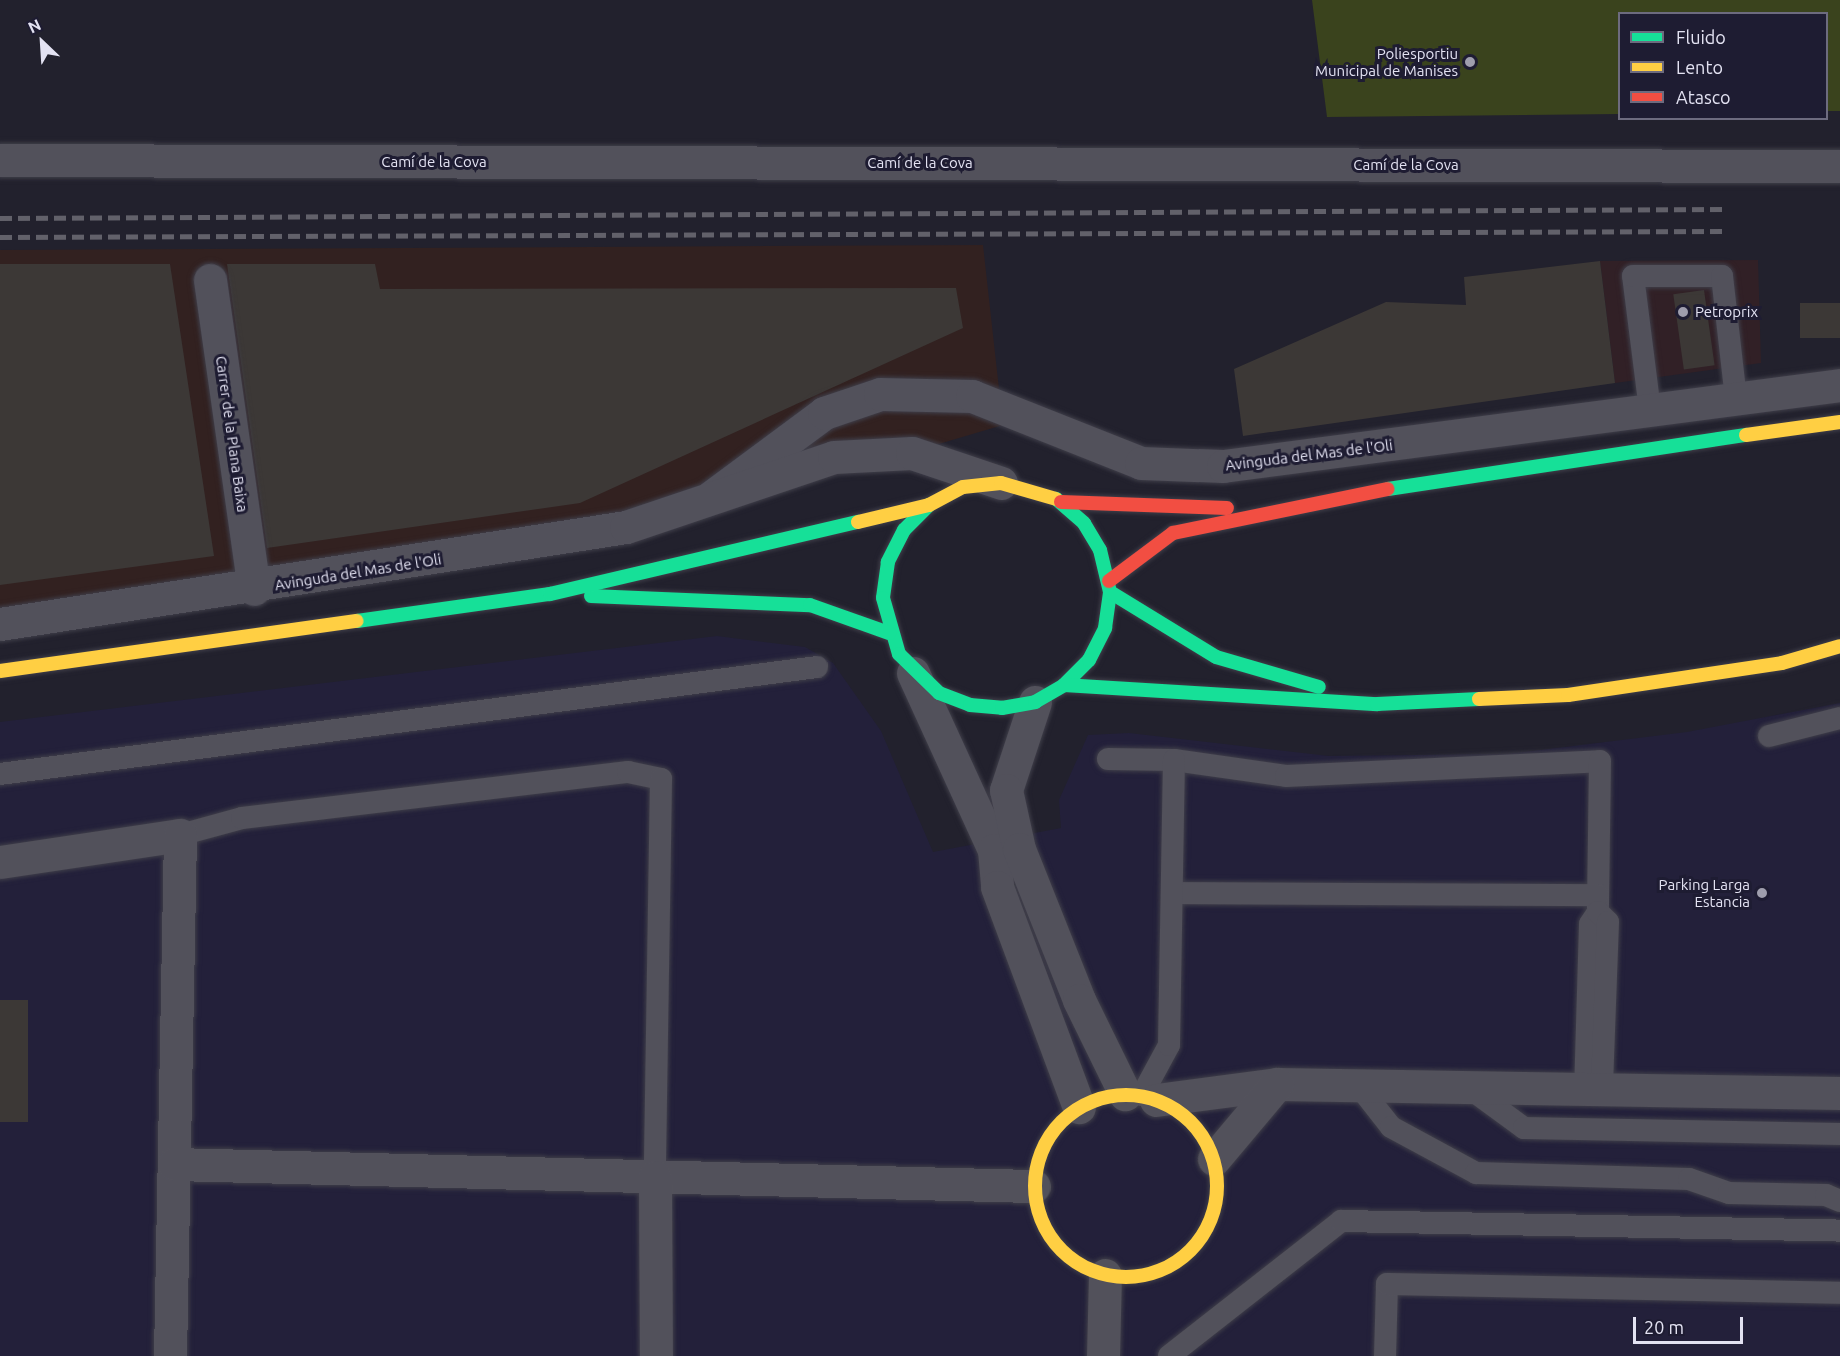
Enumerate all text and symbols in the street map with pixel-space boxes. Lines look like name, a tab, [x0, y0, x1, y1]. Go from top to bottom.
north arrow	[12, 12, 72, 72]
legend	[1618, 12, 1828, 120]
text: N	[25, 15, 44, 36]
text: Fluido	[1676, 27, 1726, 47]
place label: Poliesportiu Municipal de Manises	[1315, 44, 1458, 79]
marker: Poliesportiu Municipal de Manises	[1463, 55, 1477, 69]
text: Lento	[1676, 57, 1723, 77]
text: Atasco	[1676, 87, 1731, 107]
street label: Camí de la Cova	[381, 153, 487, 171]
street label: Camí de la Cova	[867, 154, 973, 172]
street label: Camí de la Cova	[1353, 156, 1459, 174]
place label: Petroprix	[1695, 303, 1758, 321]
marker: Petroprix	[1676, 305, 1690, 319]
street label: Carrer de la Plana Baixa	[212, 355, 252, 513]
street label: Avinguda del Mas de l'Oli	[1224, 436, 1394, 474]
street label: Avinguda del Mas de l'Oli	[273, 550, 443, 594]
place label: Parking Larga Estancia	[1659, 875, 1750, 910]
marker: Parking Larga Estancia	[1755, 886, 1769, 900]
scale bar	[1636, 1305, 1746, 1343]
text: 20 m	[1644, 1317, 1684, 1337]

